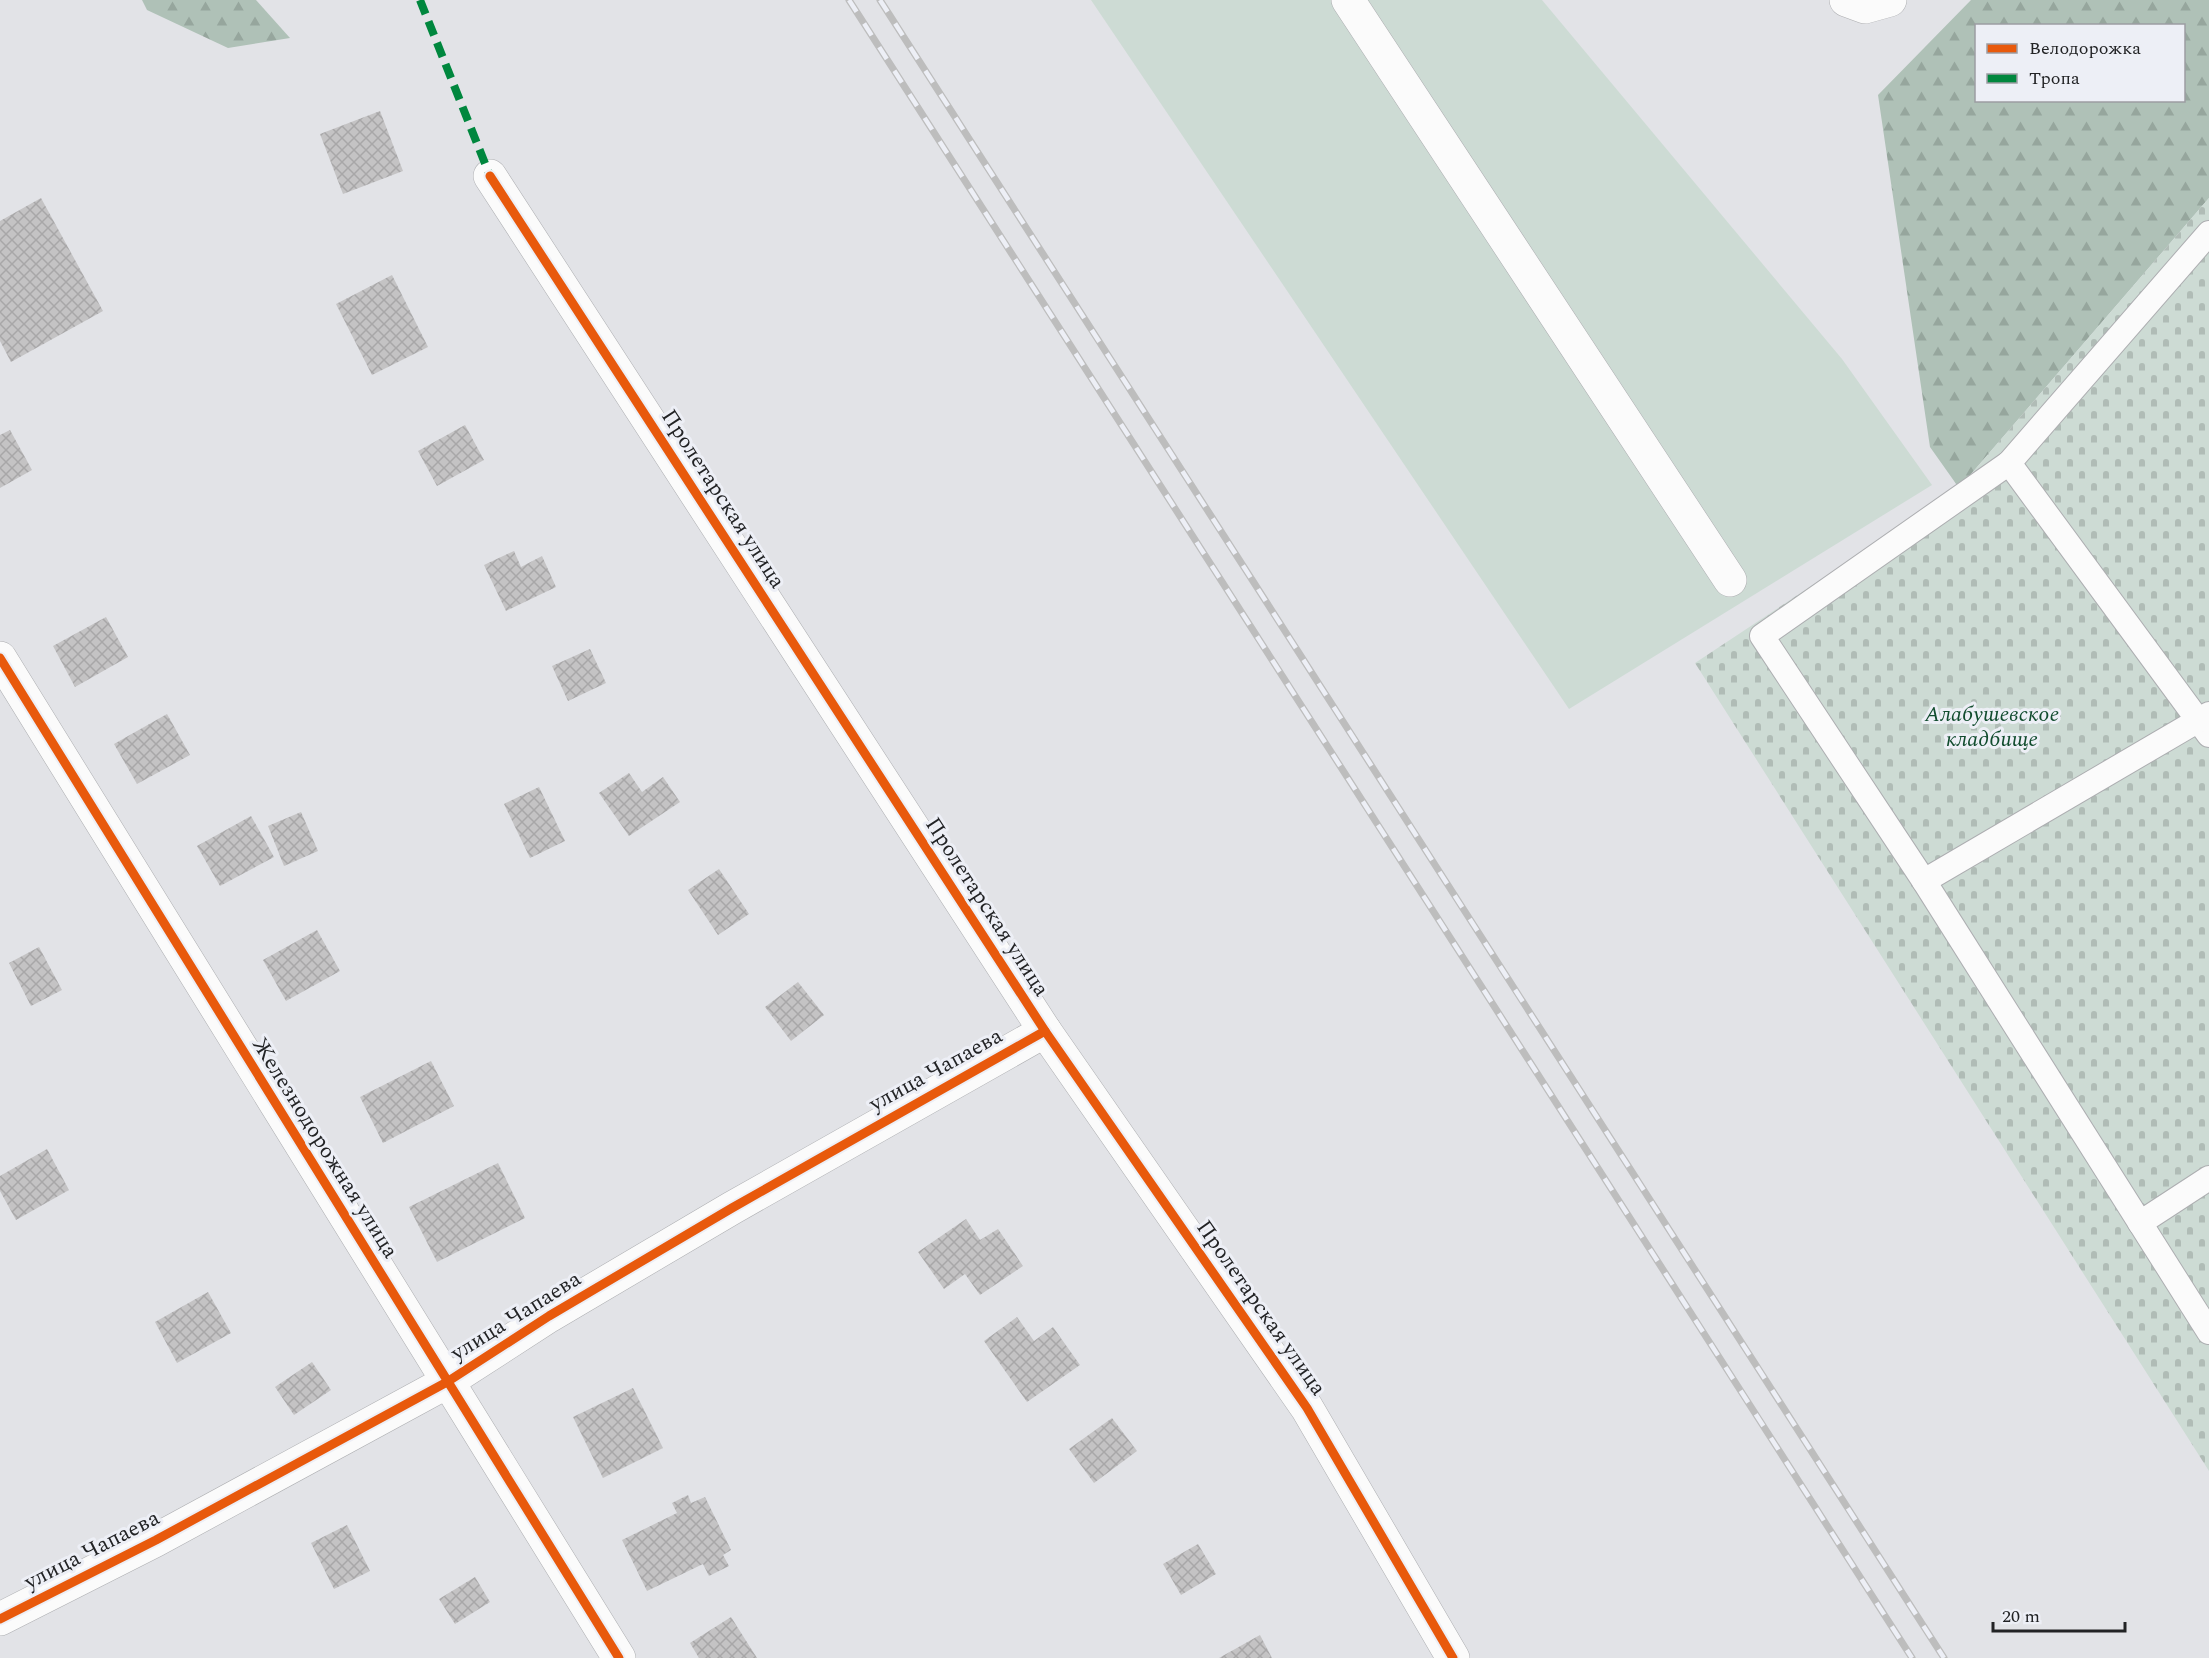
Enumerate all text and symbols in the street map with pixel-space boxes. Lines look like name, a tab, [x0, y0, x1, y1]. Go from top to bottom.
legend	[1975, 24, 2185, 102]
text: Велодорожка	[2029, 35, 2141, 62]
text: Тропа	[2029, 65, 2080, 92]
street label: Пролетарская улица	[653, 403, 794, 595]
park label: Алабушевское кладбище	[1924, 698, 2059, 756]
street label: Пролетарская улица	[917, 811, 1058, 1003]
street label: улица Чапаева	[862, 1020, 1009, 1121]
street label: Железнодорожная улица	[243, 1031, 407, 1265]
street label: Пролетарская улица	[1188, 1213, 1334, 1403]
street label: улица Чапаева	[444, 1263, 588, 1370]
street label: улица Чапаева	[18, 1502, 166, 1599]
scale bar	[1993, 1595, 2125, 1633]
text: 20 m	[2002, 1603, 2040, 1630]

